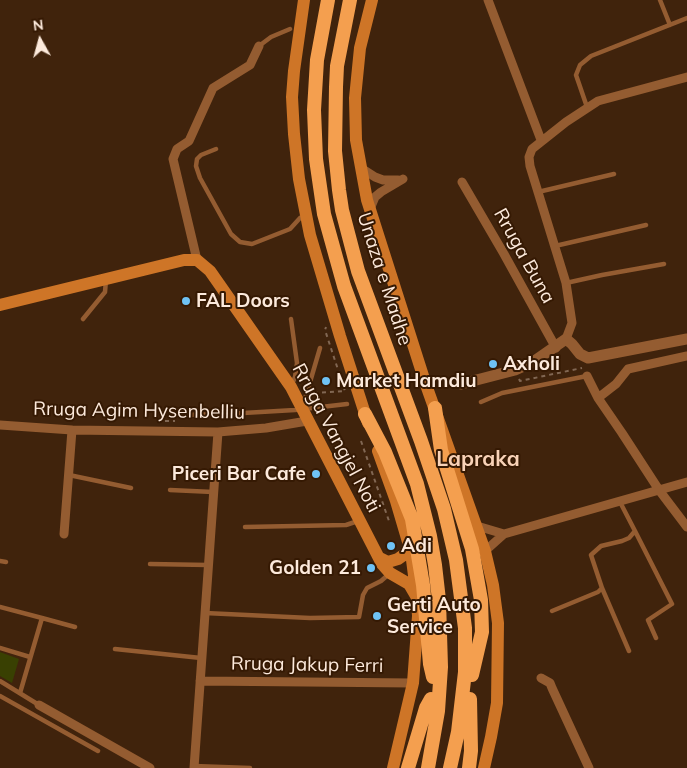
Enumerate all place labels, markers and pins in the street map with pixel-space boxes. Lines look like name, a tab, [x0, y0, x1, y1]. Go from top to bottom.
place label: FAL Doors	[196, 290, 290, 312]
marker: FAL Doors	[180, 295, 192, 307]
place label: Axholi	[503, 353, 560, 375]
marker: Axholi	[487, 358, 499, 370]
place label: Market Hamdiu	[336, 370, 476, 392]
marker: Market Hamdiu	[320, 375, 332, 387]
place label: Piceri Bar Cafe	[172, 463, 306, 485]
marker: Piceri Bar Cafe	[310, 468, 322, 480]
place label: Adi	[401, 535, 432, 557]
marker: Adi	[385, 540, 397, 552]
place label: Golden 21	[269, 557, 361, 579]
marker: Golden 21	[365, 562, 377, 574]
place label: Gerti Auto Service	[387, 594, 481, 638]
marker: Gerti Auto Service	[371, 610, 383, 622]

